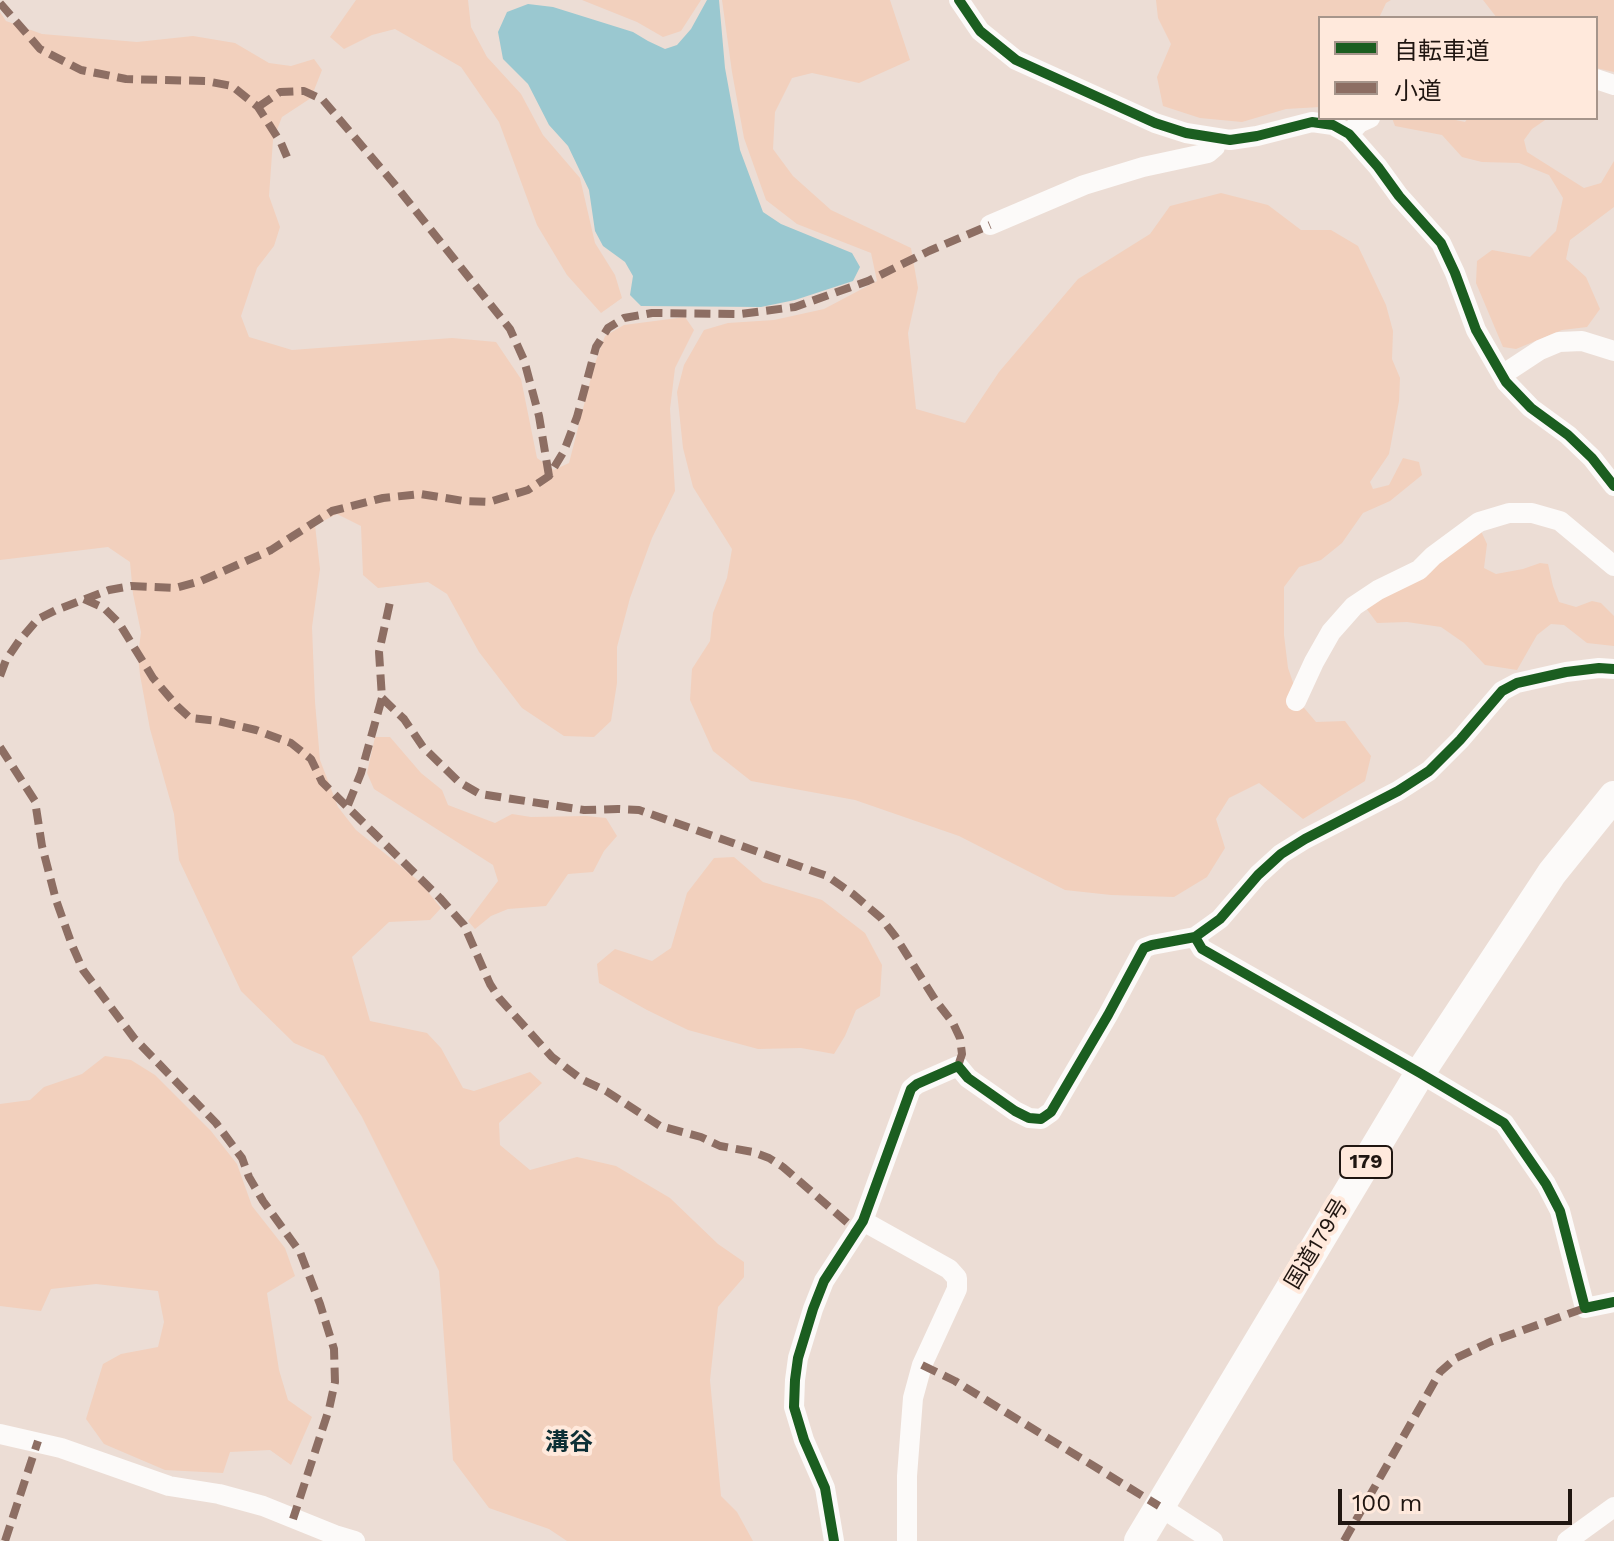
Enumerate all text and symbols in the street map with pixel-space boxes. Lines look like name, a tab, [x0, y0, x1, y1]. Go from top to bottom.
legend	[1318, 16, 1598, 120]
text: 自転車道	[1394, 37, 1490, 65]
text: 小道	[1394, 77, 1442, 105]
road number: 179	[1340, 1146, 1392, 1178]
street label: 国道179号	[1280, 1194, 1354, 1294]
district label: 溝谷	[545, 1429, 593, 1457]
scale bar	[1342, 1473, 1576, 1523]
text: 100 m	[1352, 1489, 1422, 1517]

